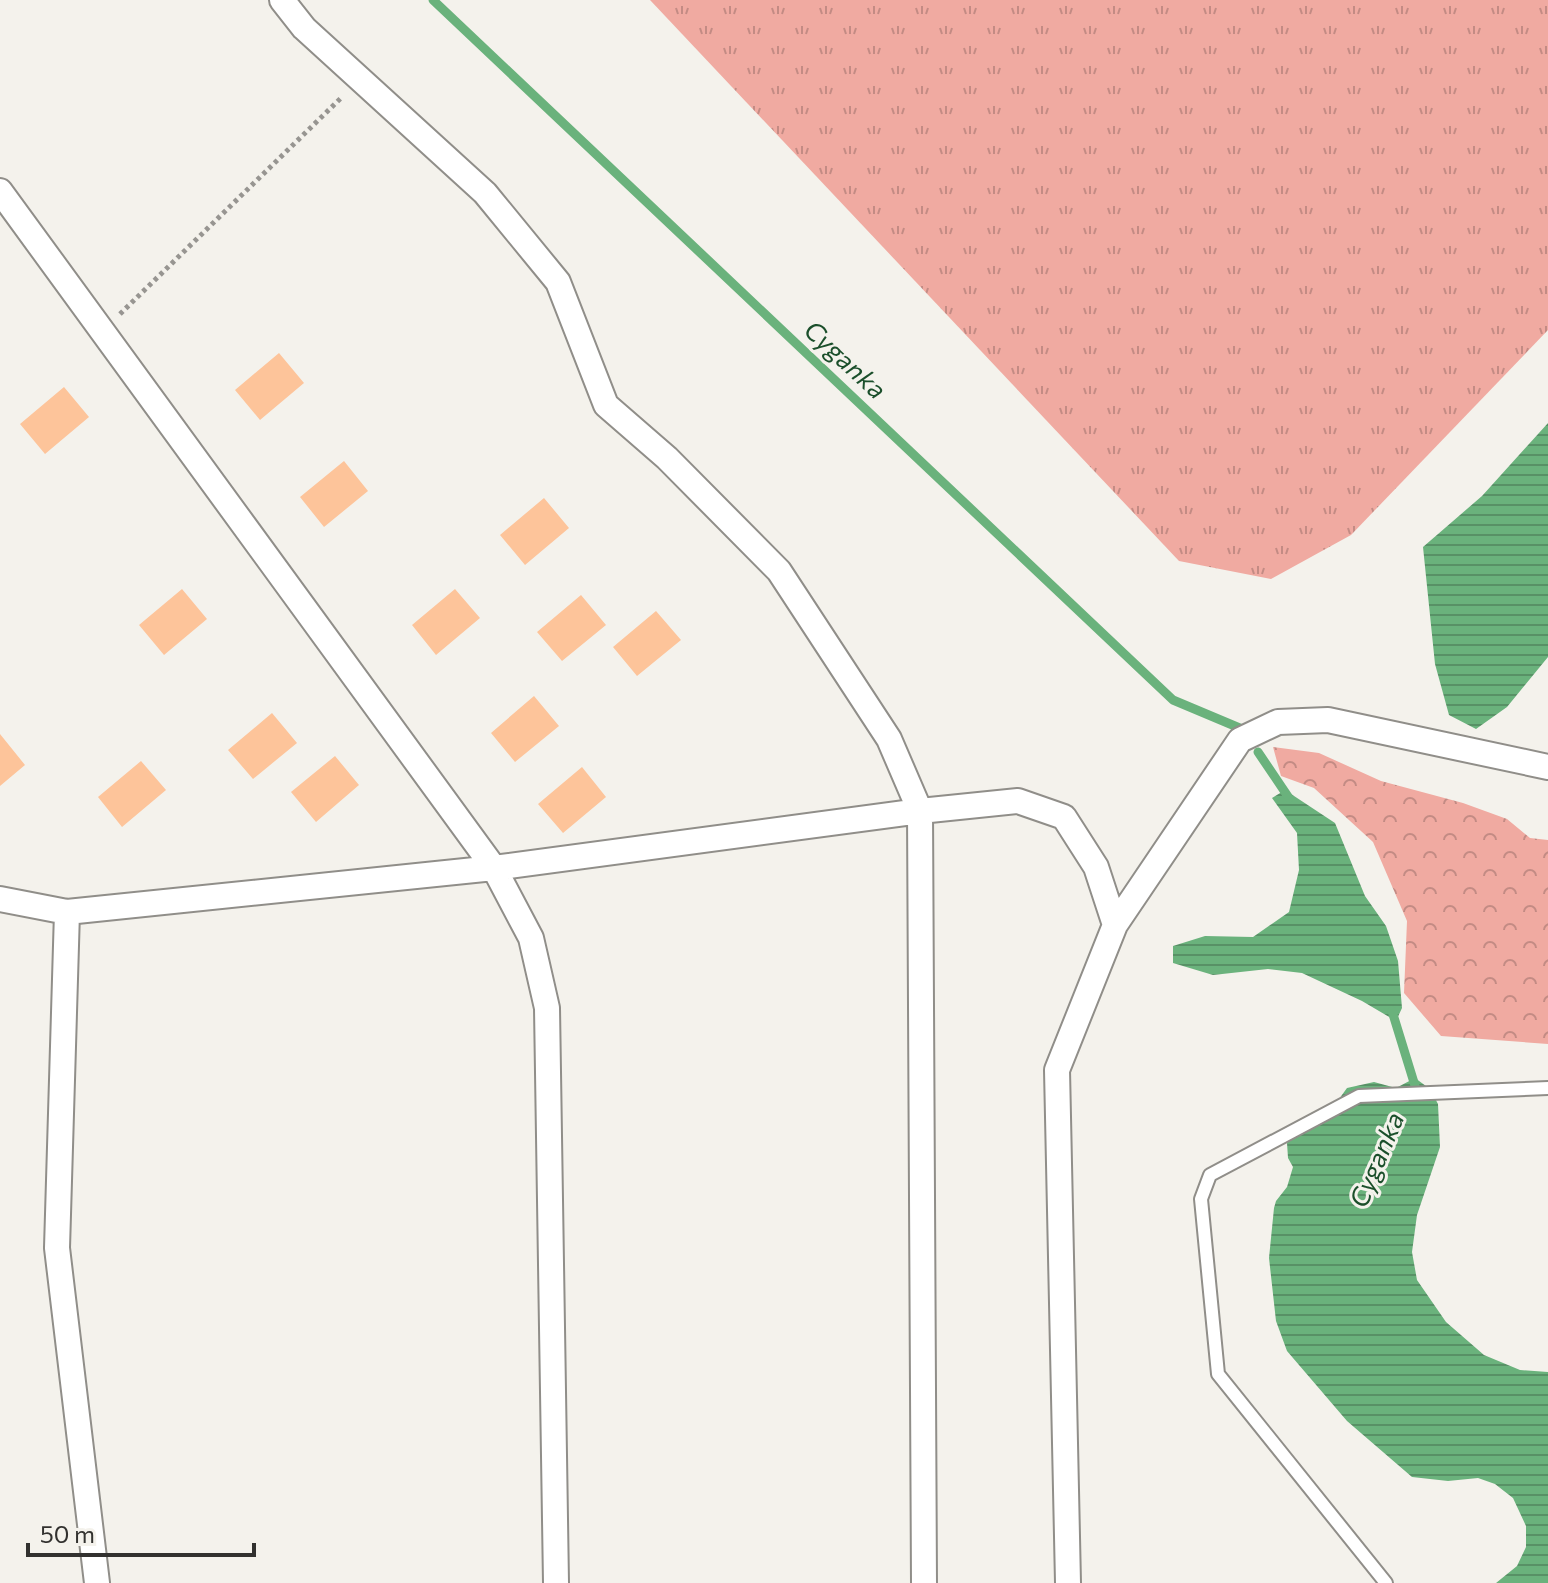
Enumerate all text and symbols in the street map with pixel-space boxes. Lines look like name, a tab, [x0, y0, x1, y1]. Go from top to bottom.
water label: Cyganka	[799, 313, 893, 404]
water label: Cyganka	[1342, 1107, 1410, 1212]
scale bar	[28, 1507, 254, 1557]
text: 50 m	[40, 1519, 95, 1548]

